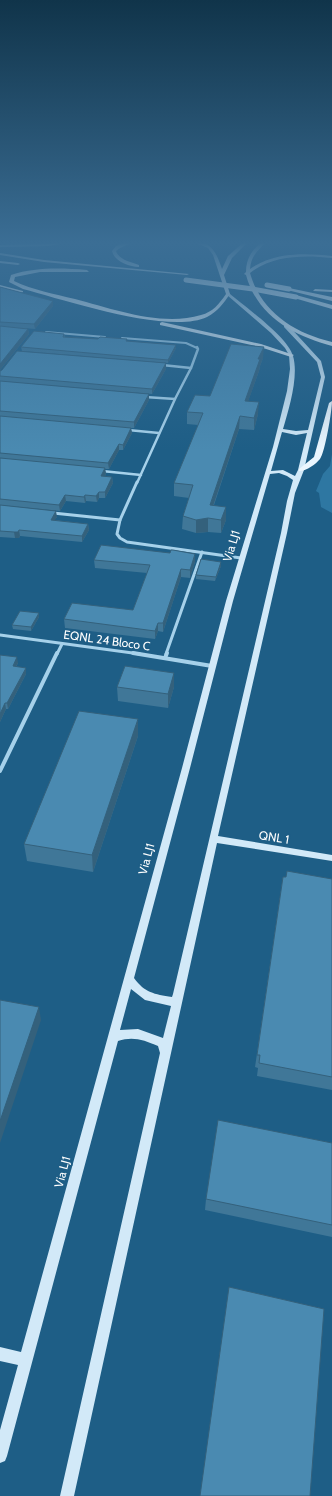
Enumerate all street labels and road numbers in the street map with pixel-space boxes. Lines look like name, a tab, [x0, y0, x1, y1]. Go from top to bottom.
street label: Via LJ1	[219, 529, 243, 563]
street label: EQNL 24 Bloco C	[63, 626, 151, 654]
street label: QNL 1	[258, 827, 290, 847]
street label: Via LJ1	[135, 842, 157, 876]
street label: Via LJ1	[51, 1155, 73, 1189]

